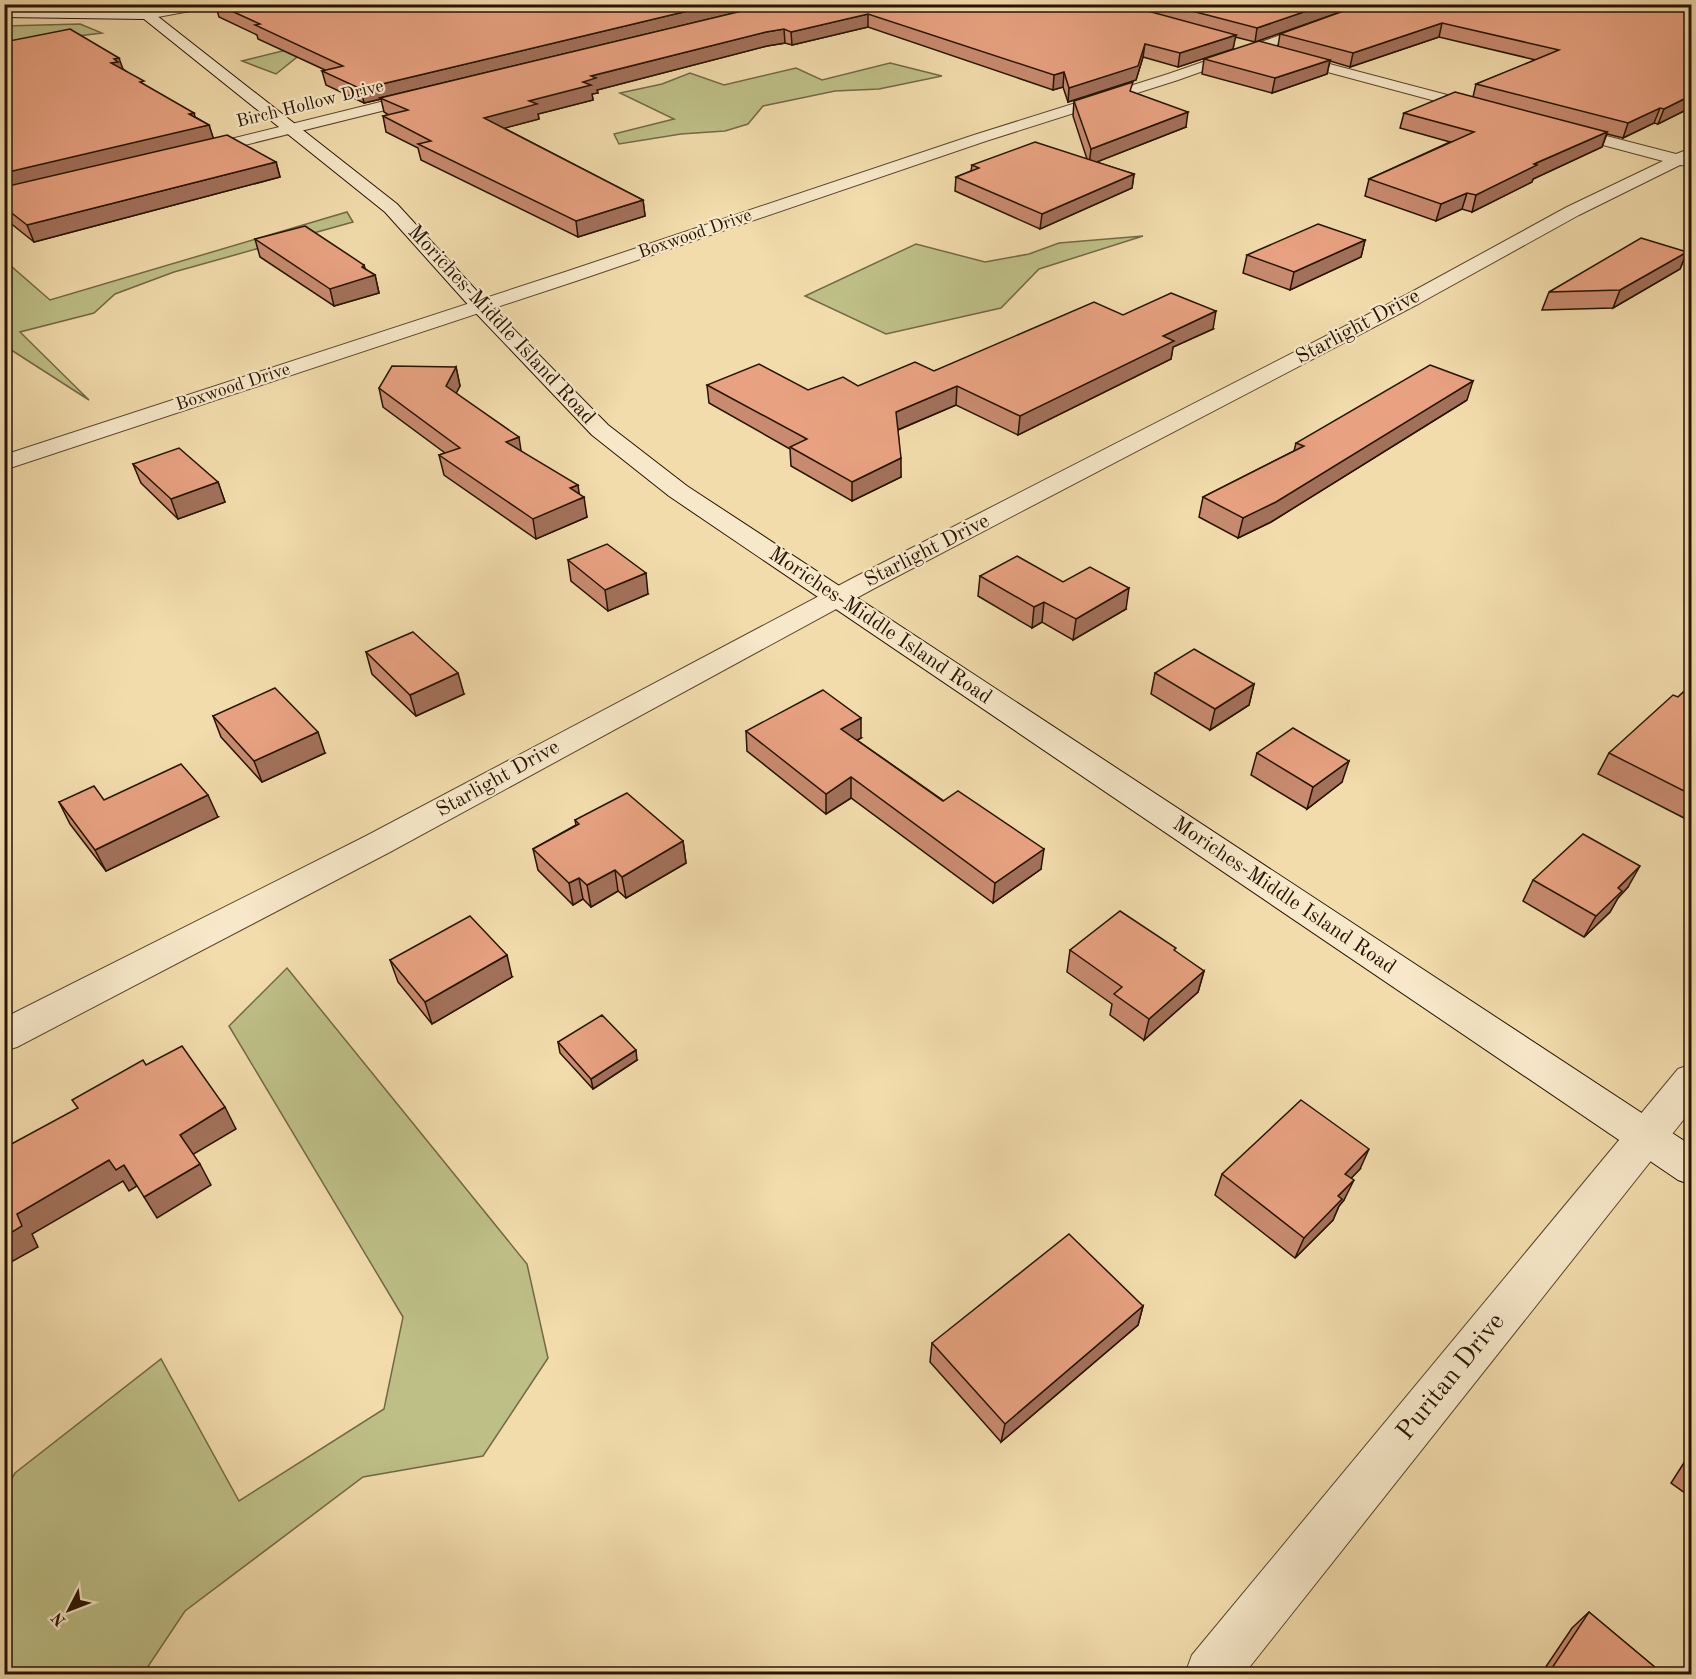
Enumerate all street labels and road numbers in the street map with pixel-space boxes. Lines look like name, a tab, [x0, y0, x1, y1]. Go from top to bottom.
street label: Birch Hollow Drive	[235, 77, 385, 131]
street label: Boxwood Drive	[636, 206, 754, 262]
street label: Moriches-Middle Island Road	[403, 221, 599, 429]
street label: Starlight Drive	[1293, 286, 1423, 368]
street label: Boxwood Drive	[174, 360, 292, 414]
street label: Starlight Drive	[861, 511, 993, 591]
street label: Moriches-Middle Island Road	[765, 543, 995, 709]
street label: Starlight Drive	[433, 737, 563, 821]
street label: Moriches-Middle Island Road	[1169, 813, 1399, 979]
street label: Puritan Drive	[1392, 1309, 1510, 1445]

